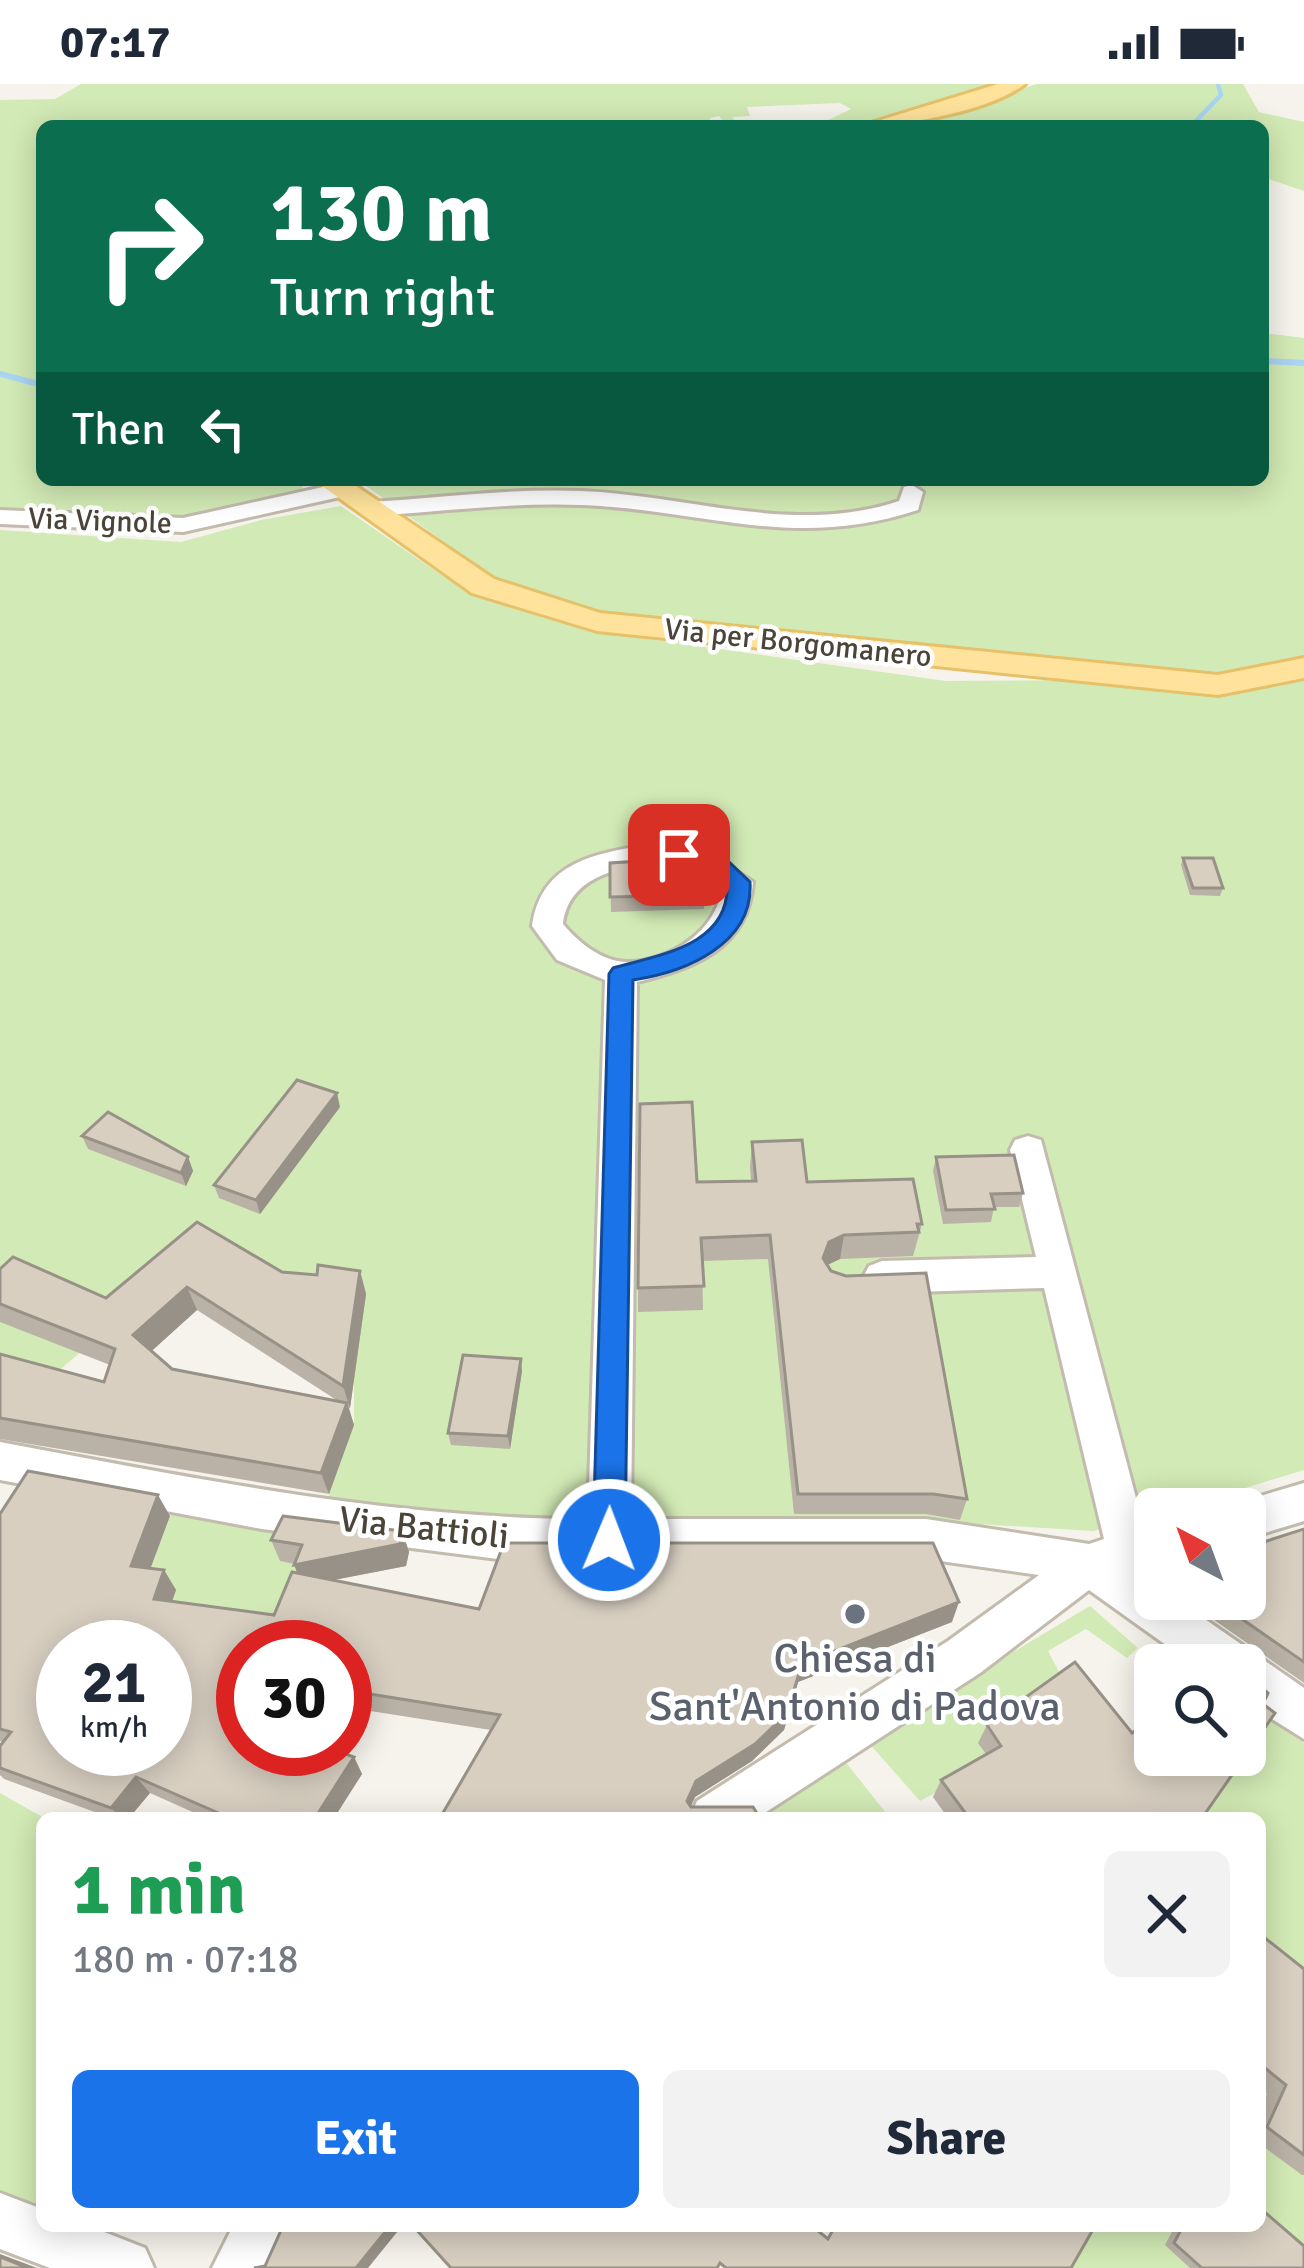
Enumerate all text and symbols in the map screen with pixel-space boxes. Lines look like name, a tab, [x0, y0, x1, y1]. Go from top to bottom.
text: 07:17	[60, 15, 170, 70]
text: 130 m	[270, 161, 492, 265]
icon: right	[72, 168, 228, 324]
text: Turn right	[270, 264, 495, 331]
icon: left	[190, 396, 256, 462]
text: Then	[72, 402, 166, 457]
street label: Via Vignole	[27, 500, 173, 542]
street label: Via per Borgomanero	[663, 611, 933, 675]
pin	[628, 804, 730, 906]
icon: arrive	[646, 822, 712, 888]
position arrow	[546, 1477, 672, 1603]
north arrow	[1134, 1488, 1266, 1620]
map controls	[1134, 1488, 1266, 1776]
street label: Via Battioli	[337, 1497, 511, 1559]
marker: Chiesa di Sant'Antonio di Padova	[842, 1601, 868, 1627]
speed limit sign: 30	[216, 1620, 372, 1776]
place label: Chiesa di Sant'Antonio di Padova	[649, 1633, 1061, 1732]
button: search	[1134, 1644, 1266, 1776]
text: 21	[82, 1646, 146, 1720]
text: km/h	[80, 1709, 148, 1746]
text: 1 min	[72, 1845, 246, 1934]
button: close	[1104, 1851, 1230, 1977]
text: 180 m · 07:18	[72, 1935, 299, 1983]
button: Exit	[72, 2070, 639, 2208]
button: Share	[663, 2070, 1230, 2208]

